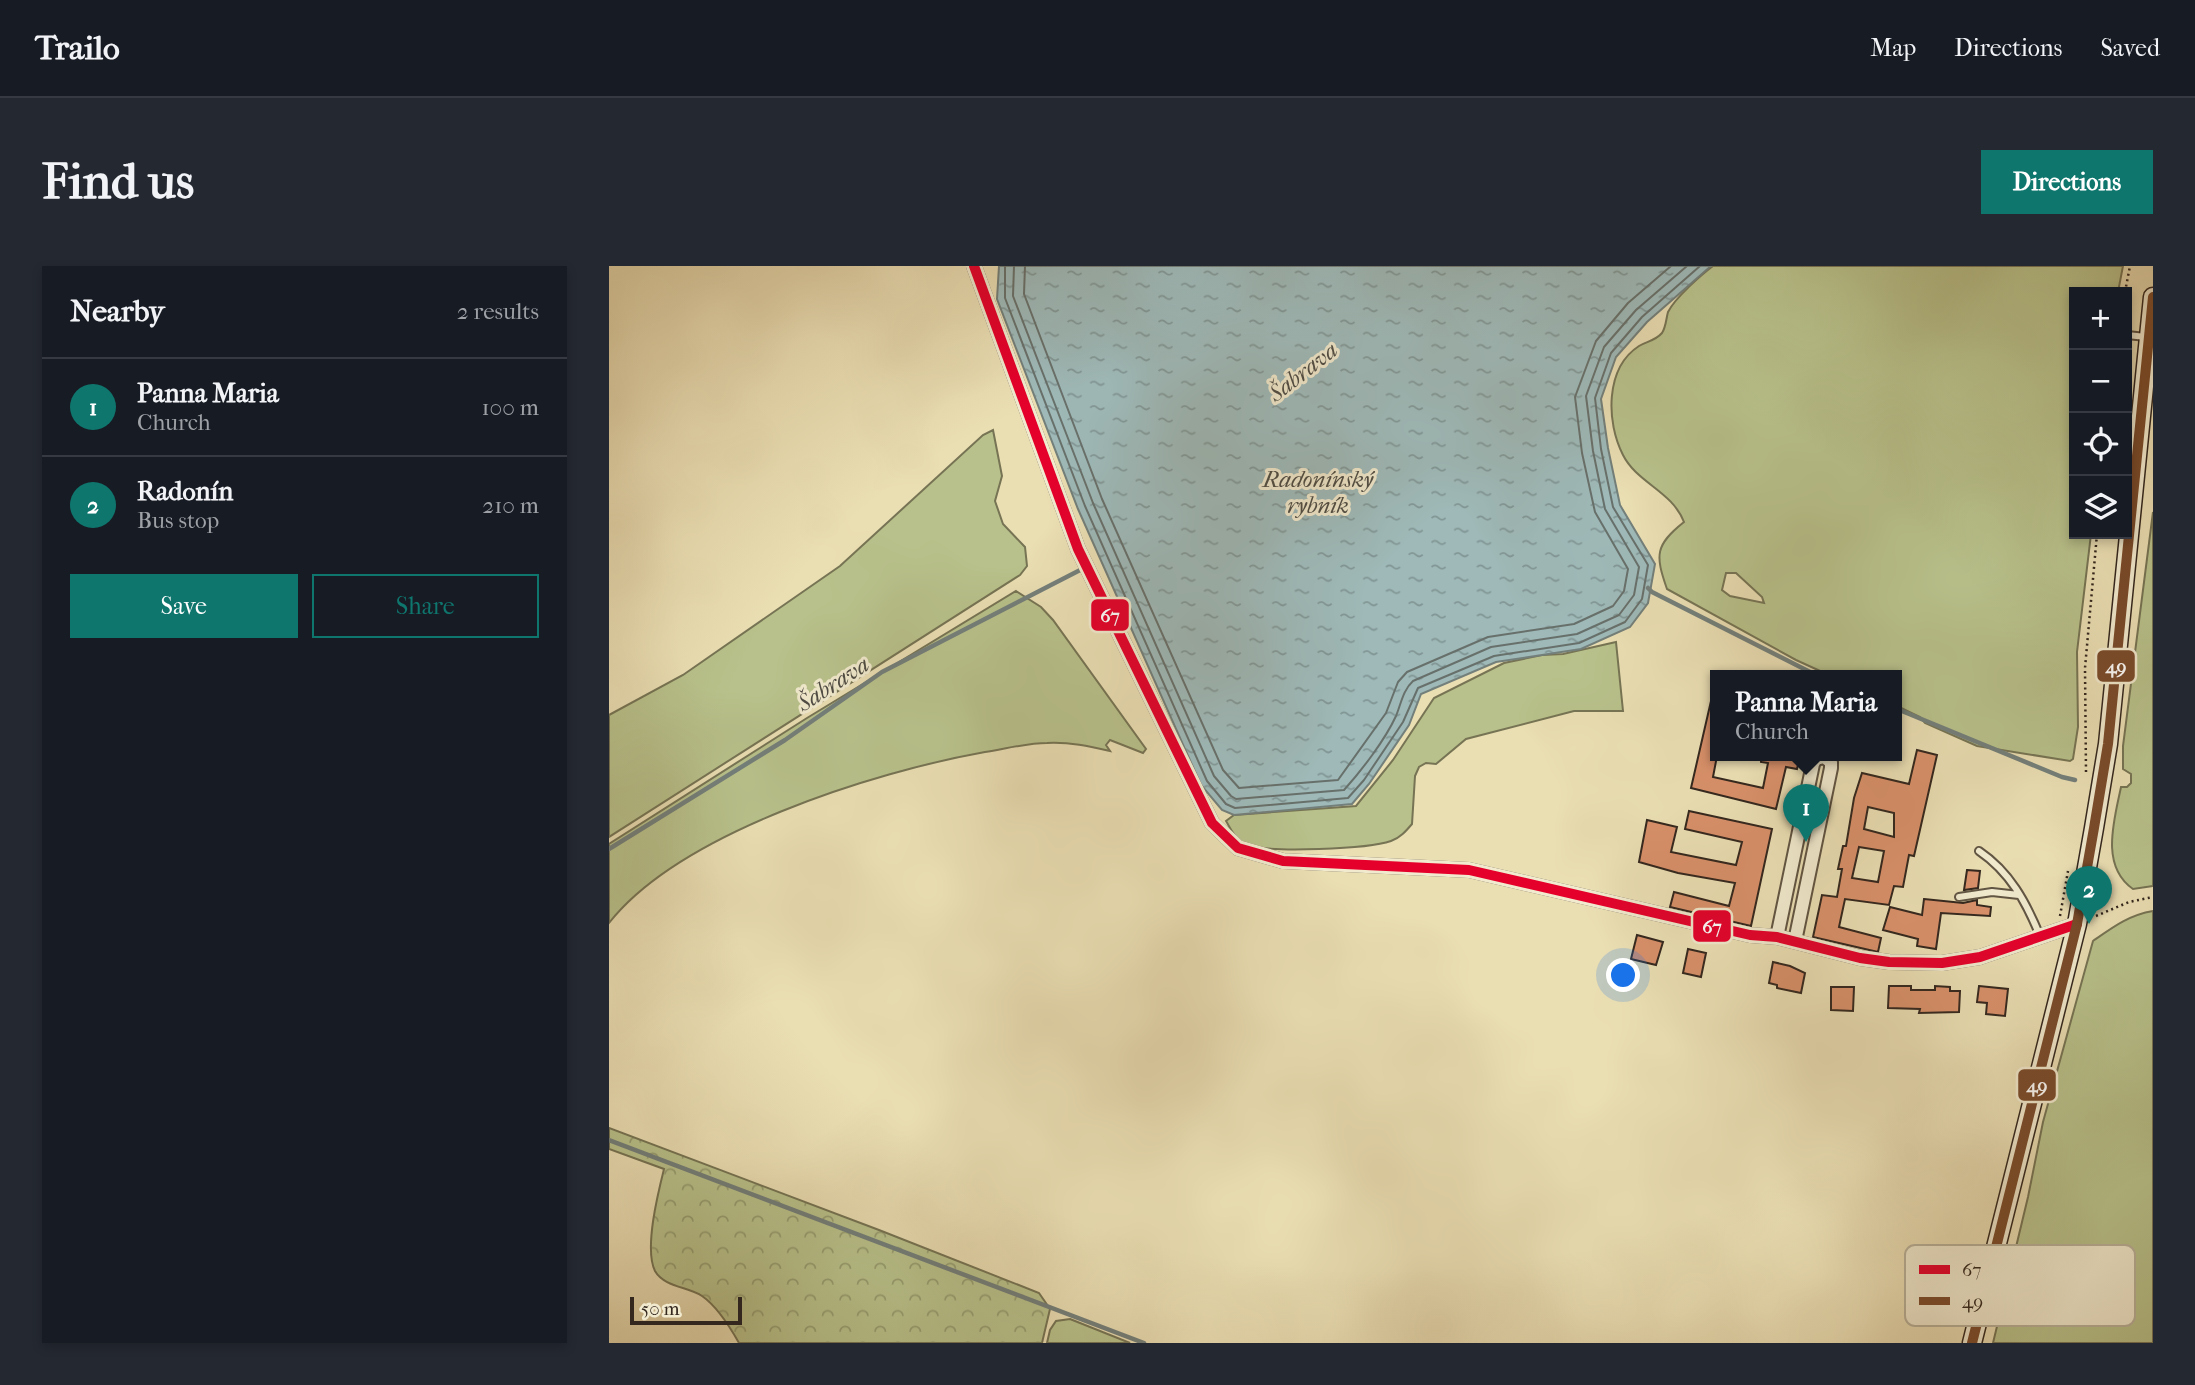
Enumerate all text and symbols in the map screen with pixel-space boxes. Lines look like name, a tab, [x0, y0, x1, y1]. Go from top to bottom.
text: Trailo	[35, 29, 120, 68]
text: Map	[1870, 34, 1916, 62]
text: Directions	[1954, 34, 2062, 62]
text: Saved	[2100, 34, 2160, 62]
button: Directions	[1981, 150, 2153, 214]
text: Find us	[42, 153, 194, 211]
map controls	[2069, 287, 2132, 539]
button: +	[2069, 287, 2132, 350]
text: Nearby	[70, 294, 165, 329]
text: 2 results	[457, 298, 539, 325]
water label: Šabrava	[1262, 337, 1343, 408]
button: −	[2069, 350, 2132, 413]
text: Panna Maria	[137, 378, 279, 409]
text: 1	[89, 394, 97, 421]
text: 100 m	[481, 394, 539, 421]
text: Church	[137, 409, 211, 436]
button: locate	[2069, 413, 2132, 476]
water label: Radonínský rybník	[1261, 466, 1376, 519]
text: Radonín	[137, 476, 233, 507]
button: layers	[2069, 476, 2132, 539]
text: 2	[87, 492, 99, 519]
text: 210 m	[482, 492, 539, 519]
text: Bus stop	[137, 507, 219, 534]
button: Save	[70, 574, 298, 638]
button: Share	[312, 574, 539, 638]
line badge: 67	[1090, 598, 1130, 632]
text: 67	[1100, 605, 1120, 627]
line badge: 49	[2096, 649, 2136, 683]
water label: Šabrava	[791, 651, 874, 718]
text: 49	[2104, 656, 2127, 678]
popup	[1710, 670, 1902, 761]
text: Panna Maria	[1735, 687, 1877, 718]
text: Church	[1735, 718, 1809, 745]
pin: 1	[1783, 784, 1829, 842]
pin: 2	[2066, 866, 2112, 924]
line badge: 67	[1692, 909, 1732, 943]
text: 67	[1702, 916, 1722, 938]
your location	[1606, 958, 1640, 992]
line badge: 49	[2017, 1068, 2057, 1102]
text: 49	[2025, 1075, 2048, 1097]
legend	[1905, 1245, 2135, 1326]
text: 67	[1962, 1259, 1981, 1281]
text: 49	[1962, 1291, 1983, 1313]
scale bar	[630, 1294, 742, 1326]
text: 50 m	[641, 1298, 680, 1320]

